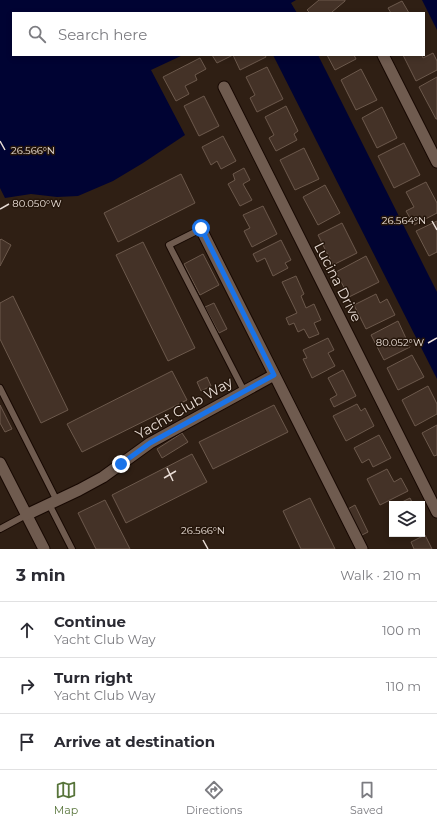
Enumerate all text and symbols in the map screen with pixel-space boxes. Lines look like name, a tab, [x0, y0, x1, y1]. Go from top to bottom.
search box	[12, 12, 425, 56]
icon: search	[26, 23, 48, 45]
text: Search here	[58, 25, 147, 44]
text: 26.566°N	[11, 144, 55, 157]
text: 80.050°W	[12, 197, 62, 210]
text: 26.564°N	[382, 214, 426, 227]
route start	[192, 219, 210, 237]
street label: Lucina Drive	[310, 239, 366, 325]
text: 80.052°W	[376, 336, 424, 349]
street label: Yacht Club Way	[132, 373, 236, 443]
route end	[112, 455, 130, 473]
map controls	[389, 501, 425, 537]
button: layers	[389, 501, 425, 537]
text: 26.566°N	[181, 524, 225, 537]
text: 3 min	[16, 565, 66, 585]
text: Walk · 210 m	[340, 567, 421, 583]
text: Continue	[54, 612, 126, 631]
icon: ahead	[16, 619, 38, 641]
text: 100 m	[382, 622, 421, 638]
text: Yacht Club Way	[54, 631, 156, 647]
text: Turn right	[54, 668, 133, 687]
icon: right	[16, 675, 38, 697]
text: 110 m	[386, 678, 421, 694]
text: Yacht Club Way	[54, 687, 156, 703]
icon: arrive	[16, 731, 38, 753]
text: Arrive at destination	[54, 732, 215, 751]
tab: Map	[54, 779, 78, 817]
tab: Directions	[186, 779, 242, 817]
tab: Saved	[350, 779, 383, 817]

